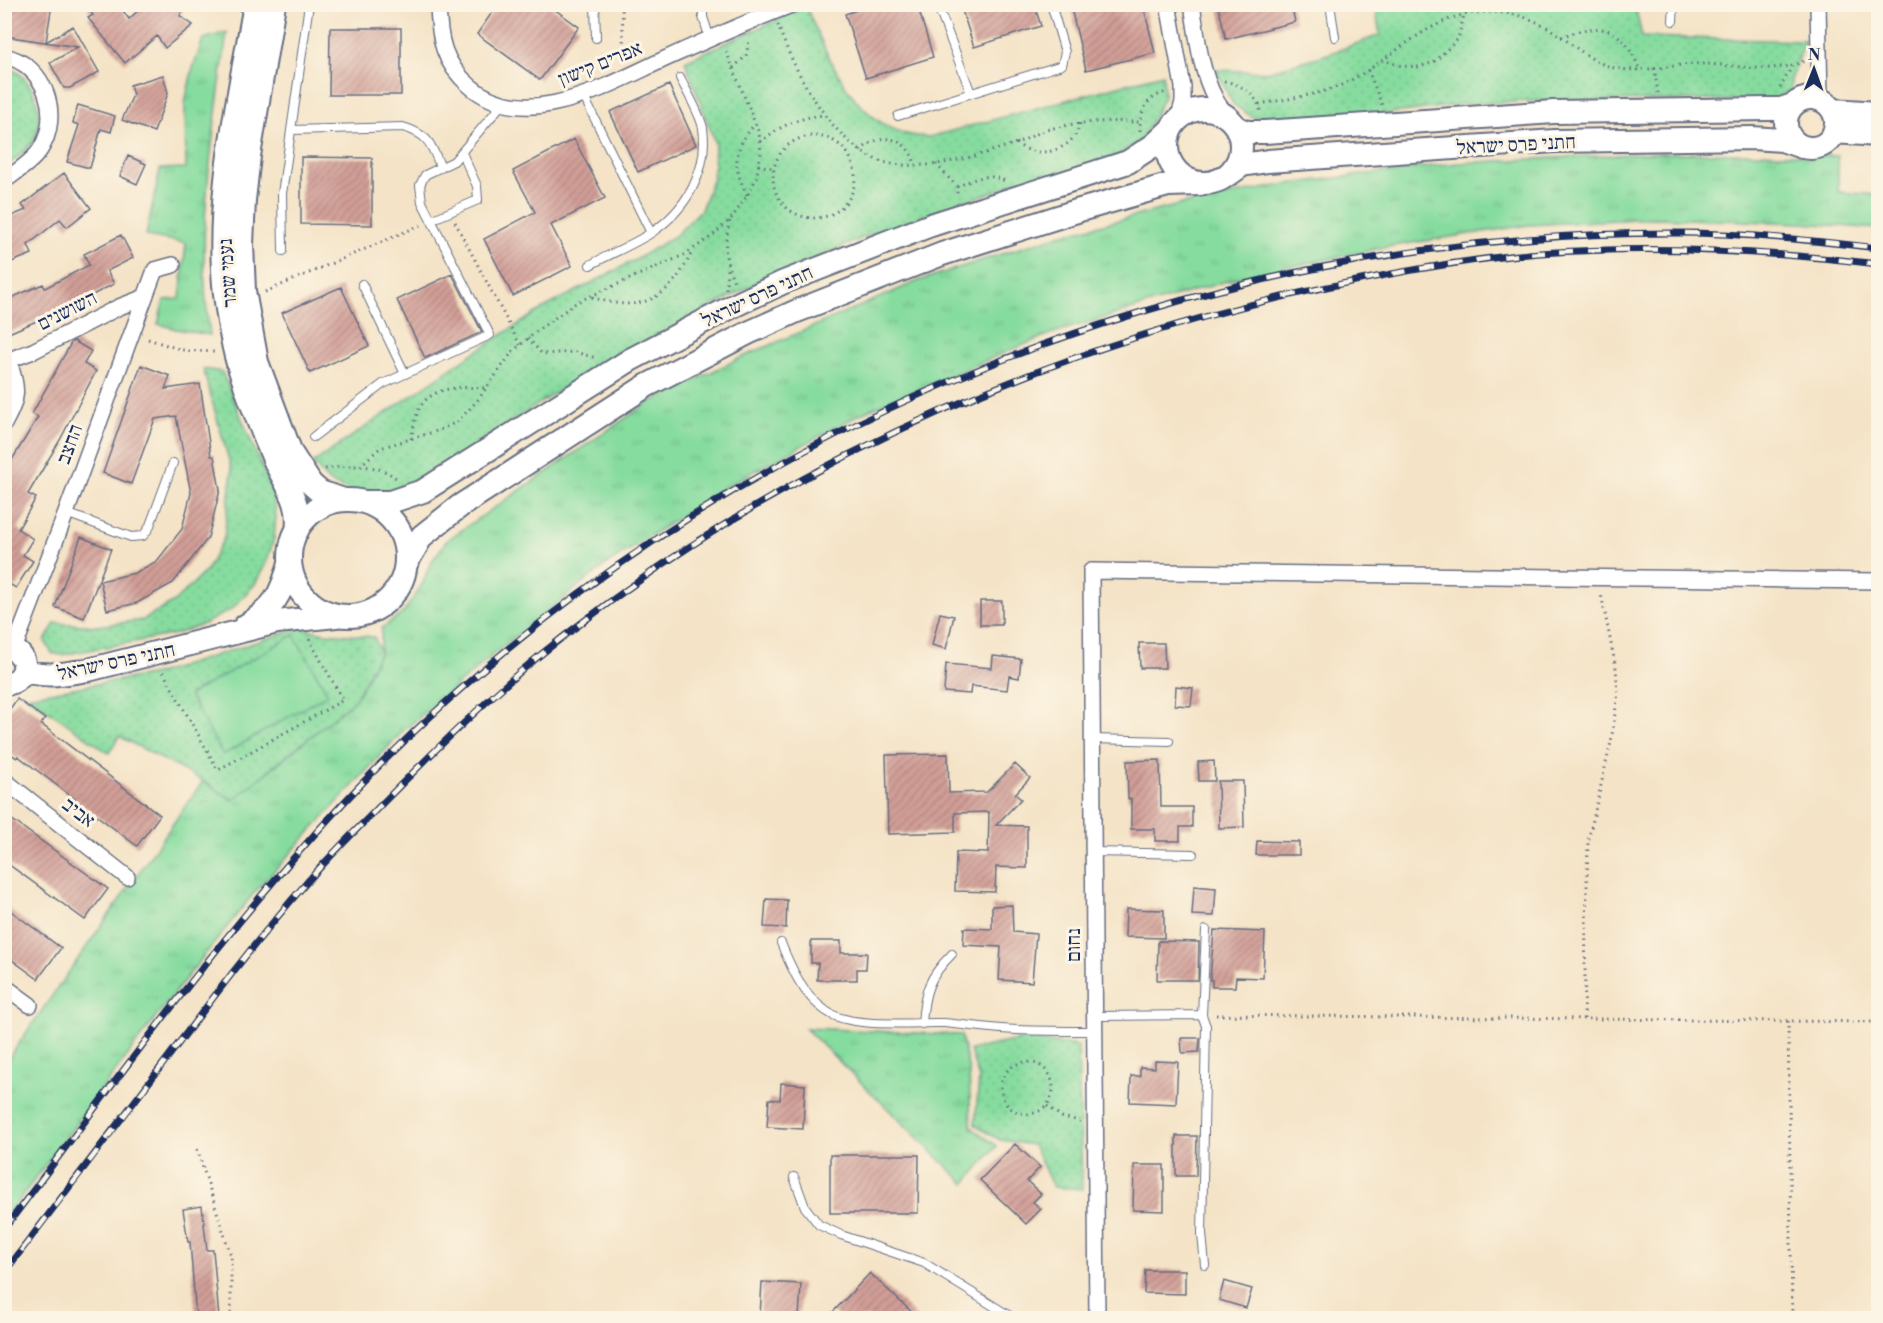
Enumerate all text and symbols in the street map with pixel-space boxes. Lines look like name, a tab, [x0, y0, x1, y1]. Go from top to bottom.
street label: אפרים קישון	[555, 36, 646, 93]
north arrow	[1784, 39, 1844, 99]
text: N	[1808, 45, 1821, 65]
street label: חתני פרס ישראל	[1456, 130, 1577, 161]
street label: נעמי שמר	[214, 238, 243, 308]
street label: חתני פרס ישראל	[698, 261, 817, 334]
street label: השושנים	[34, 286, 102, 337]
street label: החצב	[52, 421, 89, 468]
street label: חתני פרס ישראל	[55, 638, 178, 687]
street label: אביב	[56, 792, 100, 834]
street label: נחום	[1062, 928, 1087, 962]

